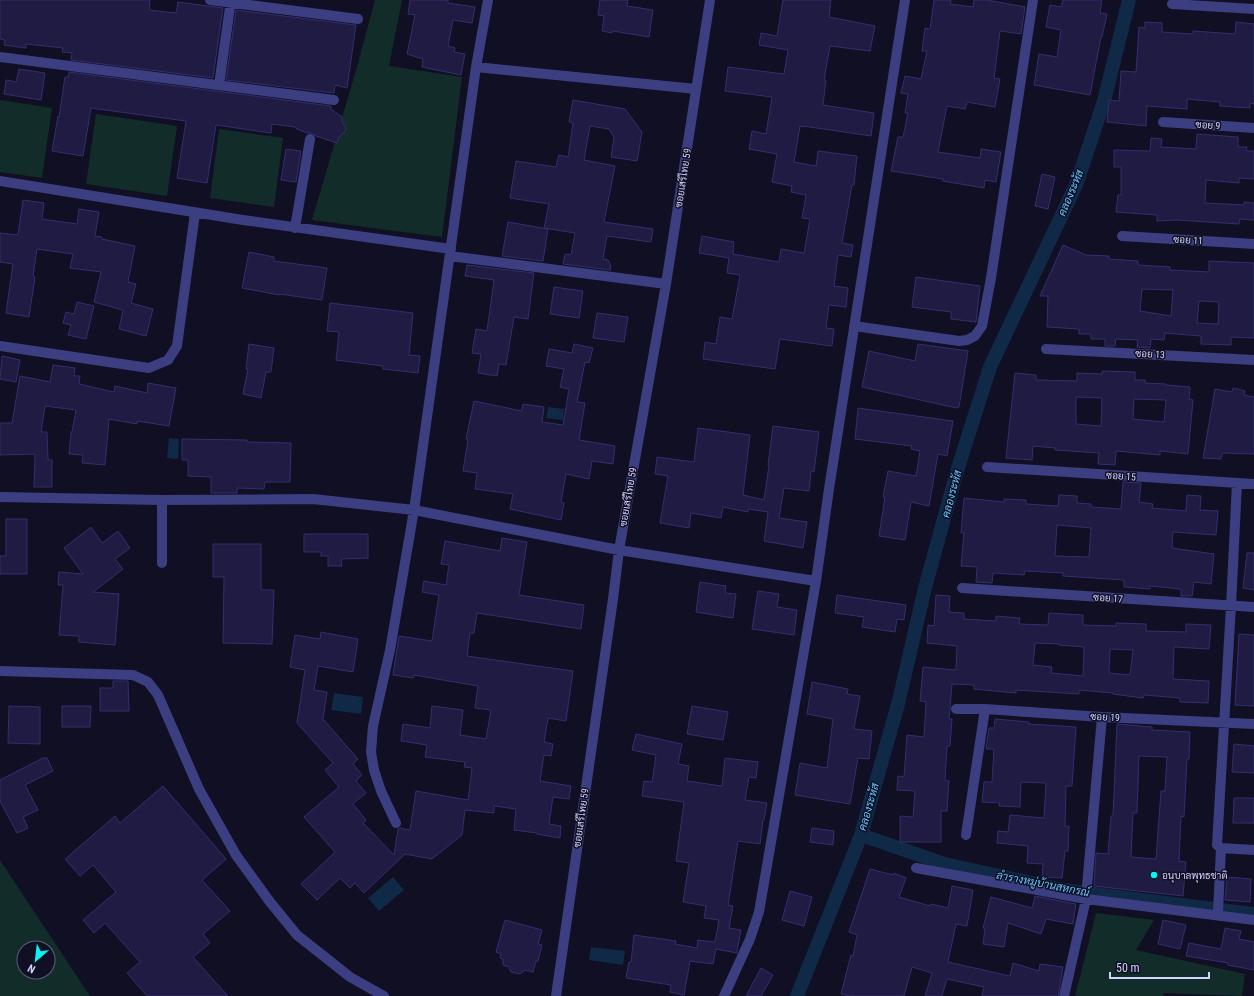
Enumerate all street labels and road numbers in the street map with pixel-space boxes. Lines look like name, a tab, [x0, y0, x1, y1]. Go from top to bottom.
street label: ซอย 9	[1195, 119, 1221, 131]
street label: ซอยเสรีไทย 59	[672, 147, 693, 208]
street label: ซอย 11	[1173, 234, 1203, 246]
street label: ซอย 13	[1135, 348, 1165, 360]
street label: ซอยเสรีไทย 59	[616, 466, 639, 527]
street label: ซอย 15	[1106, 469, 1136, 483]
street label: ซอย 17	[1093, 591, 1123, 605]
street label: ซอย 19	[1090, 711, 1120, 723]
street label: ซอยเสรีไทย 59	[570, 787, 591, 848]

